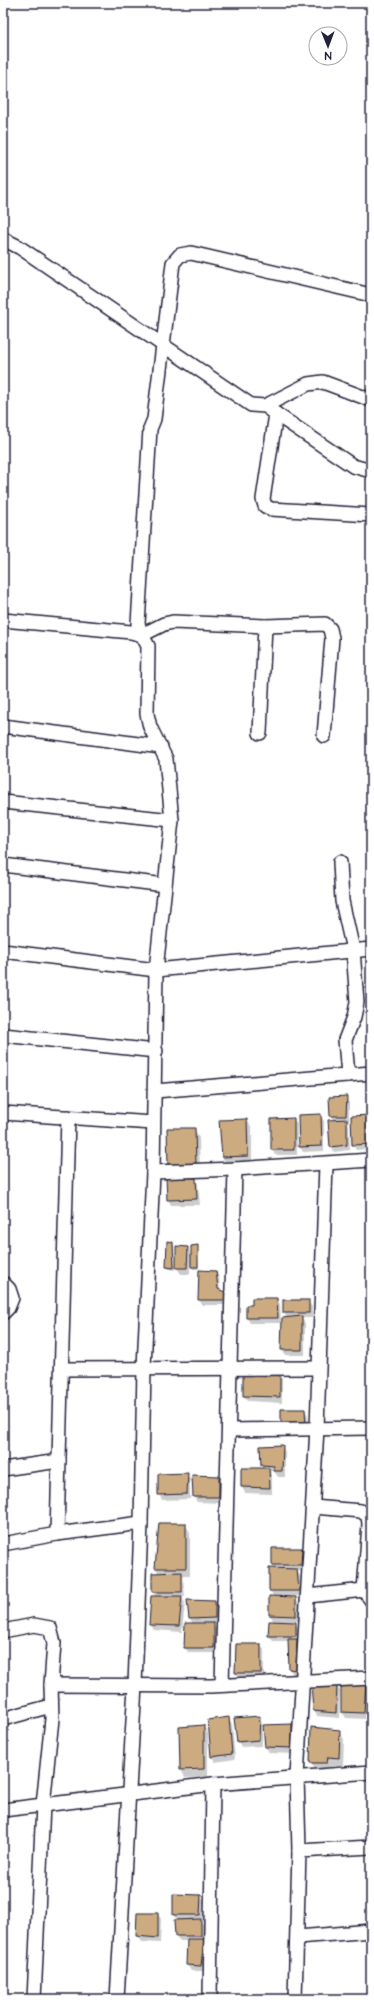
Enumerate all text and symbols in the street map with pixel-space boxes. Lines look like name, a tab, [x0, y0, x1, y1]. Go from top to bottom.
north arrow	[308, 26, 348, 66]
text: N	[324, 48, 332, 63]

